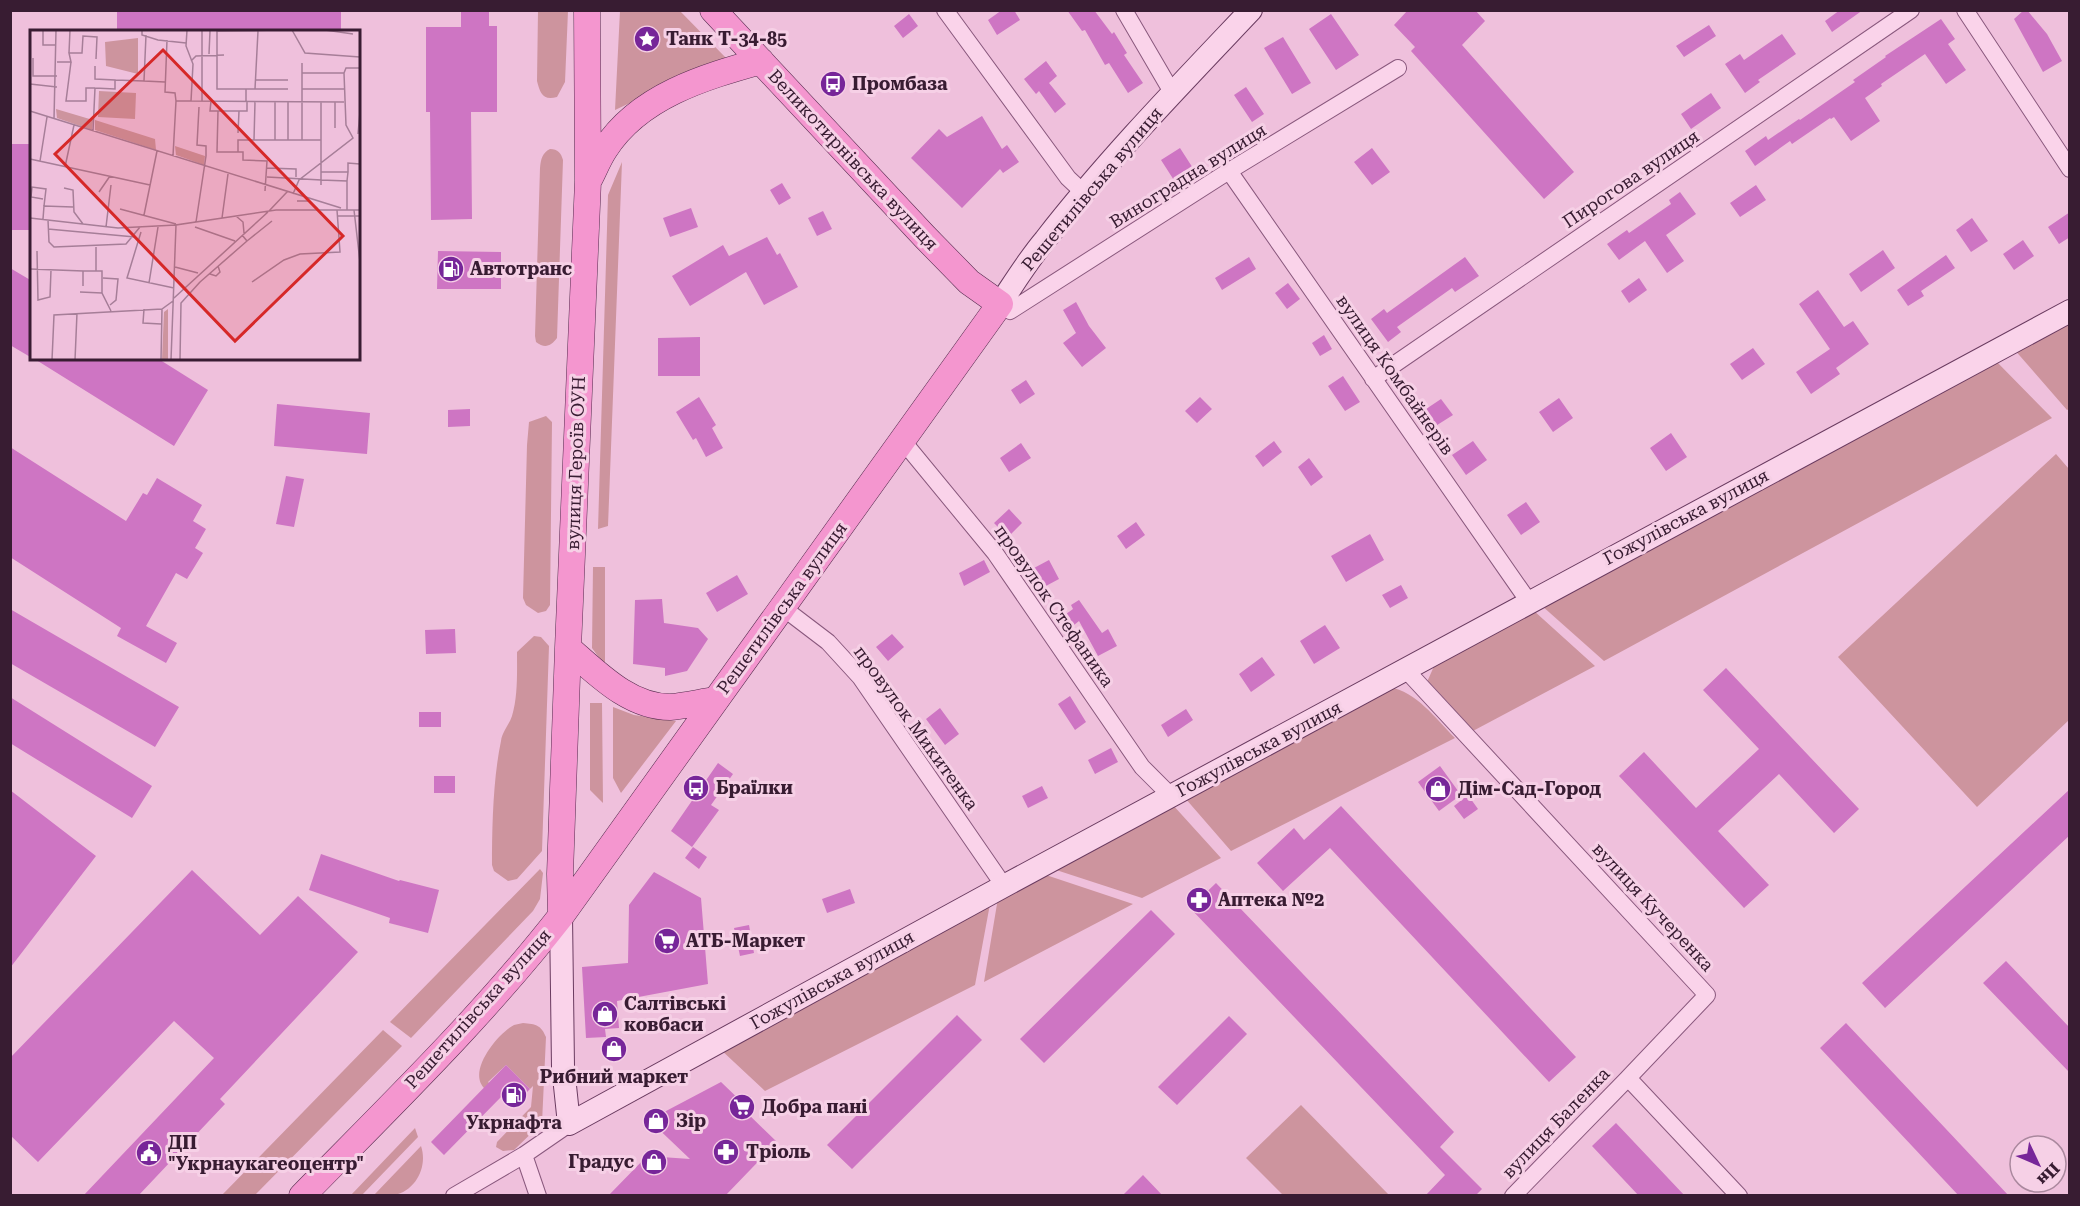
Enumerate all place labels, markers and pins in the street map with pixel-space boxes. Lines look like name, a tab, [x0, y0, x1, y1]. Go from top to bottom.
place icon: Танк Т-34-85	[632, 24, 662, 54]
place label: Танк Т-34-85	[666, 28, 787, 49]
bus stop icon: Промбаза	[818, 69, 848, 99]
place label: Промбаза	[852, 73, 948, 94]
fuel station icon: Автотранс	[436, 254, 466, 284]
place label: Автотранс	[470, 258, 572, 279]
bus stop icon: Браїлки	[681, 773, 711, 803]
shop icon: Дім-Сад-Город	[1423, 774, 1453, 804]
place label: Браїлки	[716, 777, 793, 798]
place label: Дім-Сад-Город	[1458, 778, 1602, 799]
pharmacy icon: Аптека №2	[1184, 885, 1214, 915]
place label: Аптека №2	[1218, 889, 1324, 910]
supermarket icon: АТБ-Маркет	[652, 926, 682, 956]
place label: АТБ-Маркет	[686, 930, 805, 951]
place label: Салтівські ковбаси	[624, 993, 726, 1035]
shop icon: Салтівські ковбаси	[590, 999, 620, 1029]
shop icon: Рибний маркет	[599, 1034, 629, 1064]
place label: Рибний маркет	[540, 1066, 688, 1087]
fuel station icon: Укрнафта	[499, 1080, 529, 1110]
supermarket icon: Добра пані	[727, 1092, 757, 1122]
place label: Добра пані	[762, 1096, 867, 1117]
shop icon: Зір	[641, 1106, 671, 1136]
place label: Зір	[676, 1110, 706, 1131]
place label: Укрнафта	[466, 1112, 562, 1133]
place label: ДП "Укрнаукагеоцентр"	[168, 1132, 364, 1174]
pharmacy icon: Тріоль	[711, 1137, 741, 1167]
public building icon: ДП "Укрнаукагеоцентр"	[134, 1138, 164, 1168]
place label: Тріоль	[746, 1141, 811, 1162]
shop icon: Градус	[639, 1147, 669, 1177]
place label: Градус	[568, 1151, 634, 1172]

